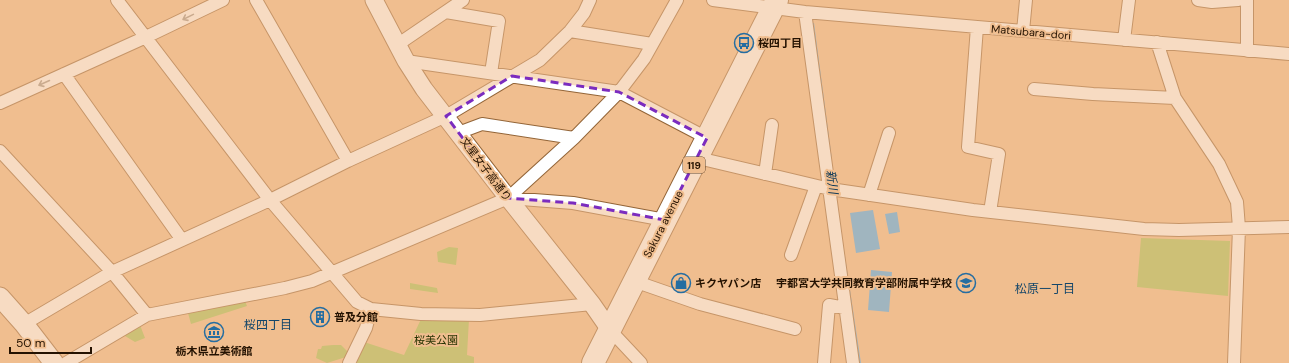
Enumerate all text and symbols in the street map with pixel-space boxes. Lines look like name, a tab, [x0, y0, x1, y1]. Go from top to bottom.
one-way arrow	[182, 14, 194, 21]
street label: Matsubara-dori	[990, 22, 1072, 42]
bus stop icon: 桜四丁目	[733, 32, 755, 54]
place label: 桜四丁目	[758, 36, 802, 50]
one-way arrow	[38, 80, 50, 87]
street label: 文星女子高通り	[457, 134, 515, 204]
road number: 119	[683, 157, 705, 173]
water label: 新川	[823, 169, 842, 197]
street label: Sakura avenue	[640, 188, 686, 260]
shop icon: キクヤパン店	[670, 272, 692, 294]
school or university icon: 宇都宮大学共同教育学部附属中学校	[955, 272, 977, 294]
place label: キクヤパン店	[695, 276, 761, 290]
place label: 宇都宮大学共同教育学部附属中学校	[776, 276, 952, 290]
district label: 松原一丁目	[1015, 281, 1075, 297]
building icon: 普及分館	[309, 306, 331, 328]
place label: 普及分館	[334, 310, 378, 324]
district label: 桜四丁目	[244, 317, 292, 333]
museum icon: 栃木県立美術館	[203, 321, 225, 343]
scale bar	[10, 329, 91, 355]
park label: 桜美公園	[414, 333, 458, 347]
text: 50 m	[16, 335, 45, 351]
place label: 栃木県立美術館	[176, 344, 253, 358]

